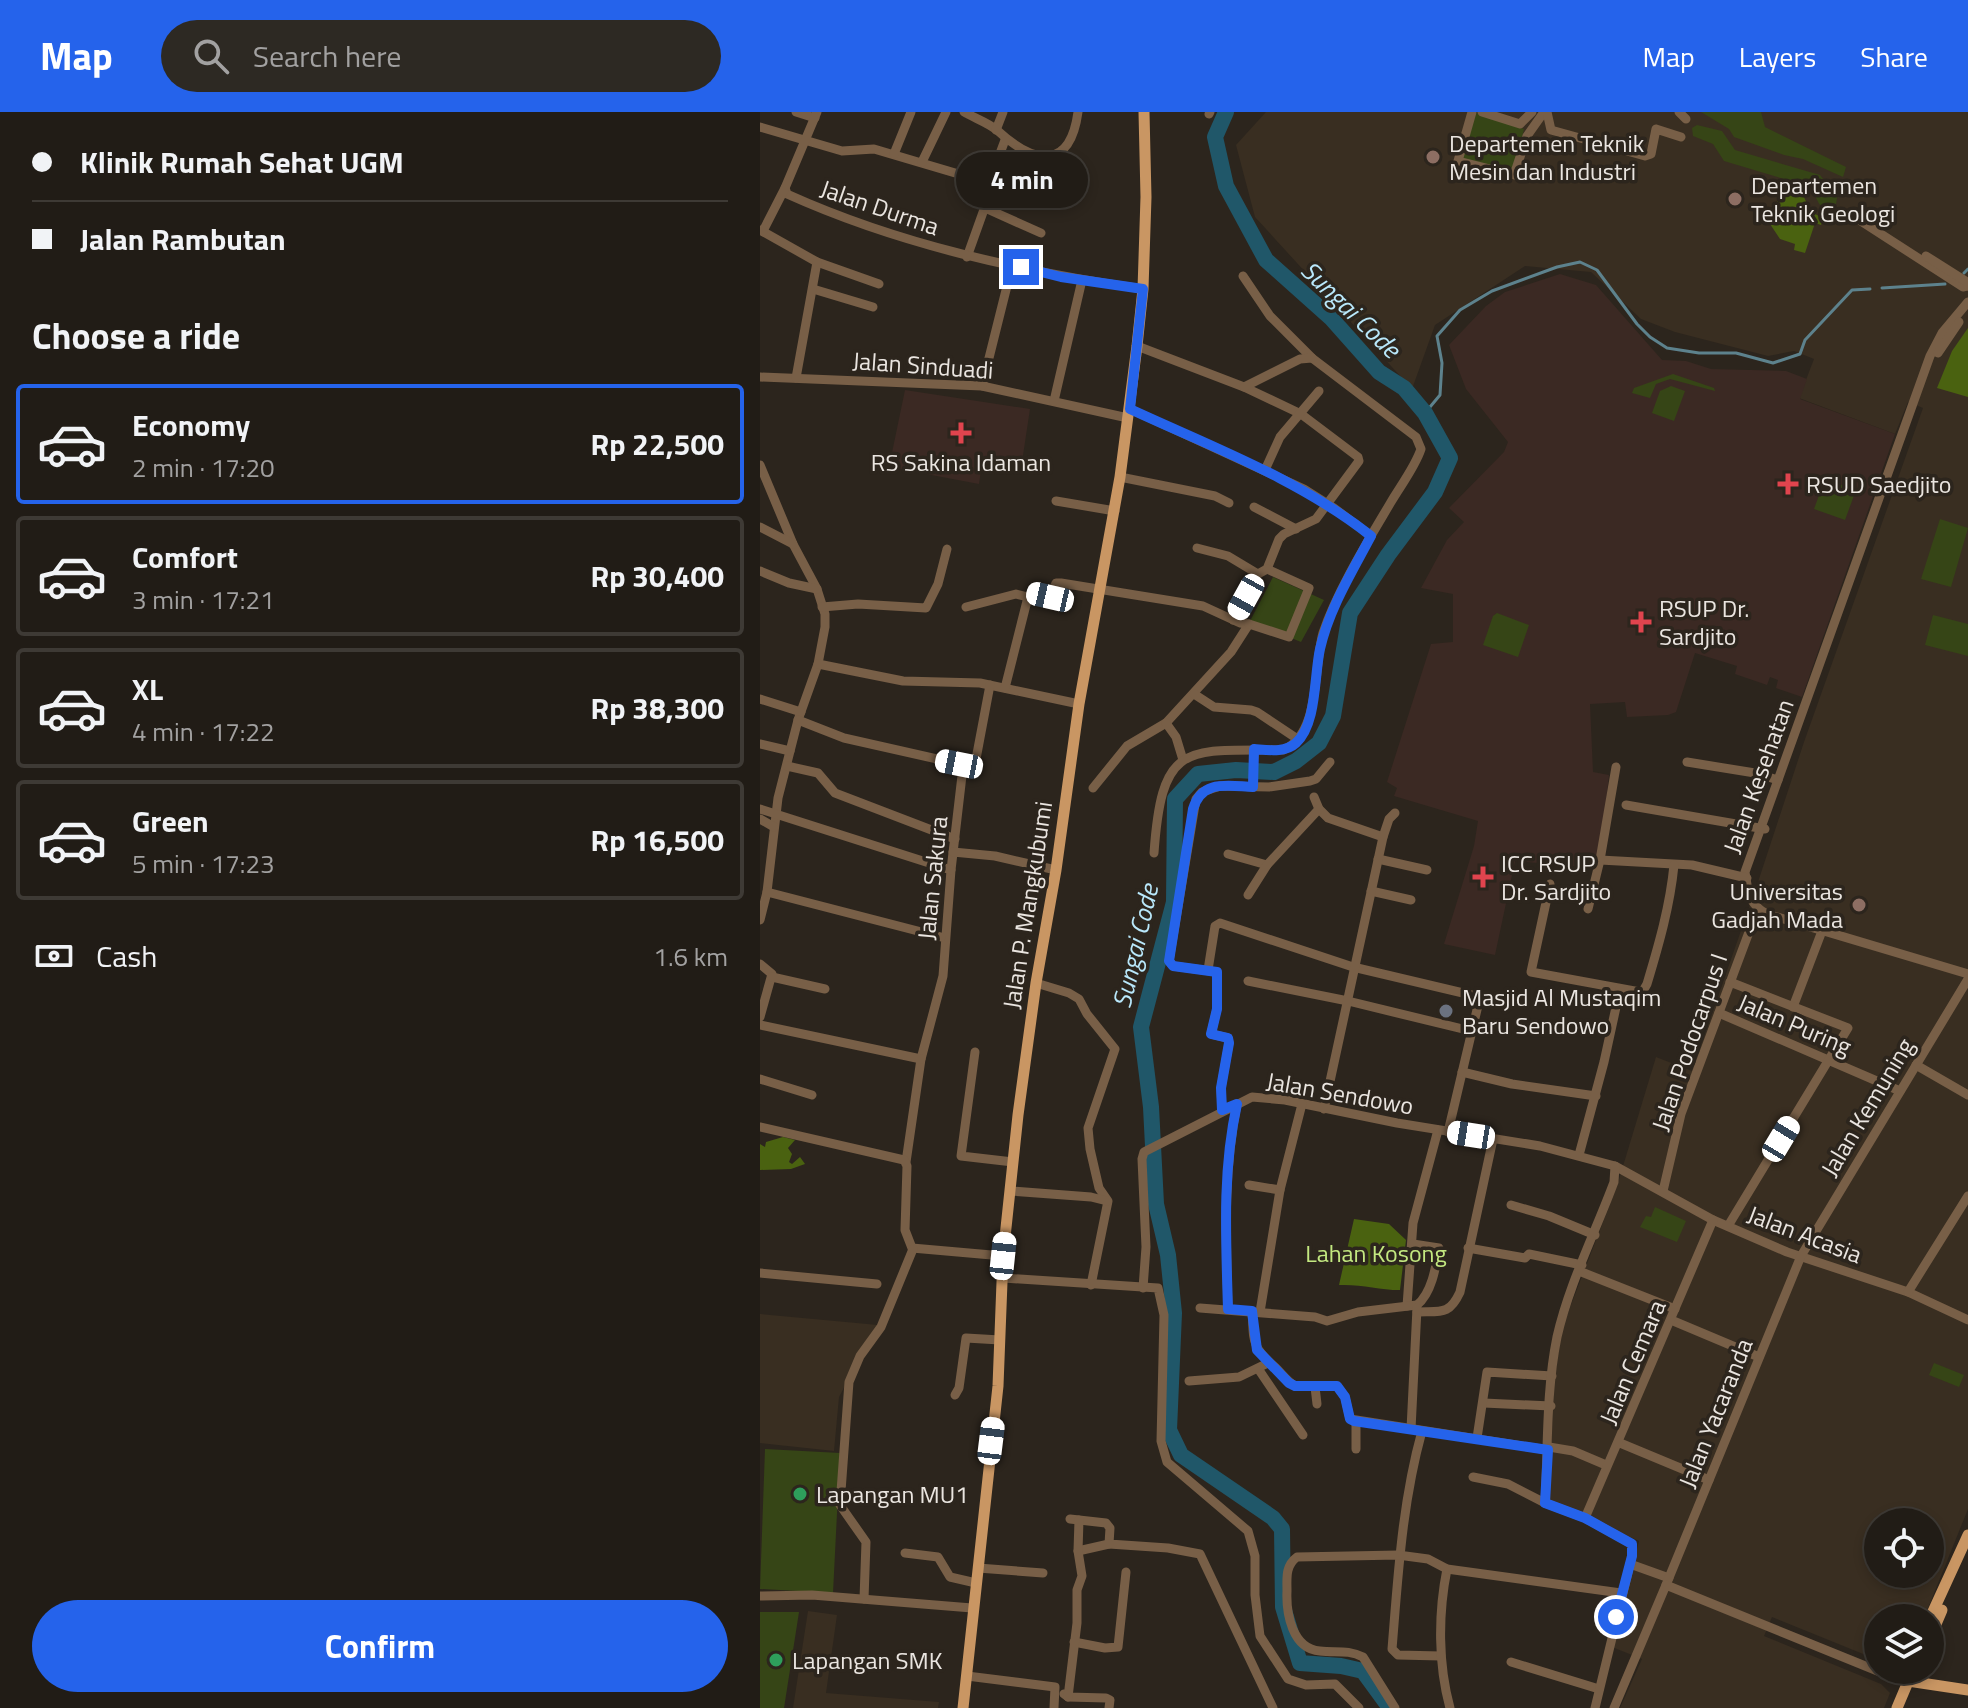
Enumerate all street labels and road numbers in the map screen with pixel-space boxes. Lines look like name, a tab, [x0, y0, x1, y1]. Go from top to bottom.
street label: Jalan Durma	[816, 170, 944, 244]
street label: Jalan Sinduadi	[851, 342, 995, 388]
street label: Jalan Kesehatan	[1713, 694, 1803, 858]
street label: Jalan P. Mangkubumi	[993, 799, 1061, 1011]
street label: Jalan Sakura	[908, 814, 956, 942]
street label: Jalan Podocarpus I	[1642, 948, 1736, 1136]
street label: Jalan Puring	[1733, 984, 1857, 1064]
street label: Jalan Kemuning	[1811, 1031, 1923, 1183]
street label: Jalan Sendowo	[1264, 1062, 1416, 1124]
street label: Jalan Acasia	[1743, 1196, 1867, 1272]
street label: Jalan Cemara	[1590, 1294, 1674, 1430]
street label: Jalan Yacaranda	[1669, 1333, 1761, 1493]

